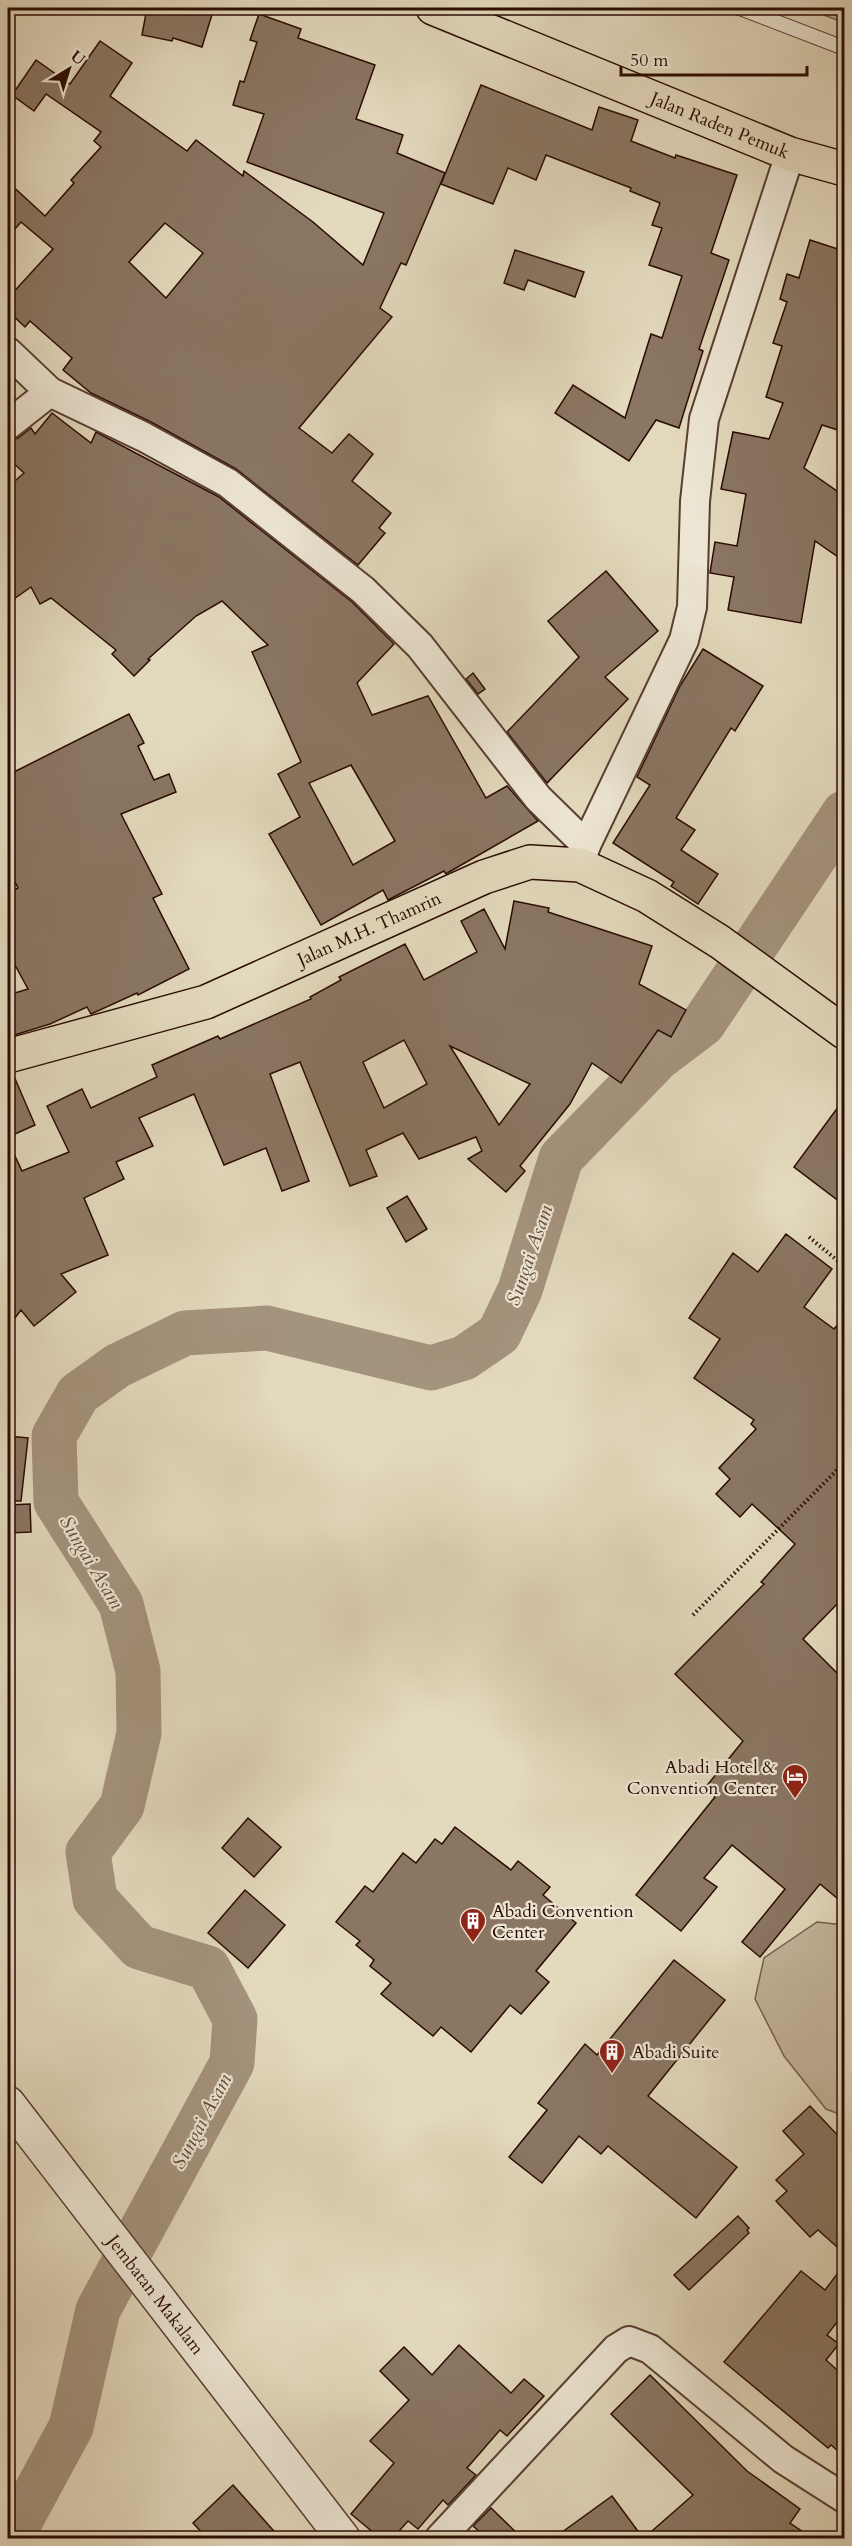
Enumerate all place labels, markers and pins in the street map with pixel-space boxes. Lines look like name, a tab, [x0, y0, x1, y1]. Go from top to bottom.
place label: Abadi Hotel & Convention Center	[627, 1755, 777, 1801]
hotel icon: Abadi Hotel & Convention Center	[780, 1762, 810, 1800]
place label: Abadi Convention Center	[492, 1899, 634, 1945]
building icon: Abadi Convention Center	[458, 1906, 488, 1944]
building icon: Abadi Suite	[597, 2037, 627, 2075]
place label: Abadi Suite	[632, 2040, 720, 2065]

